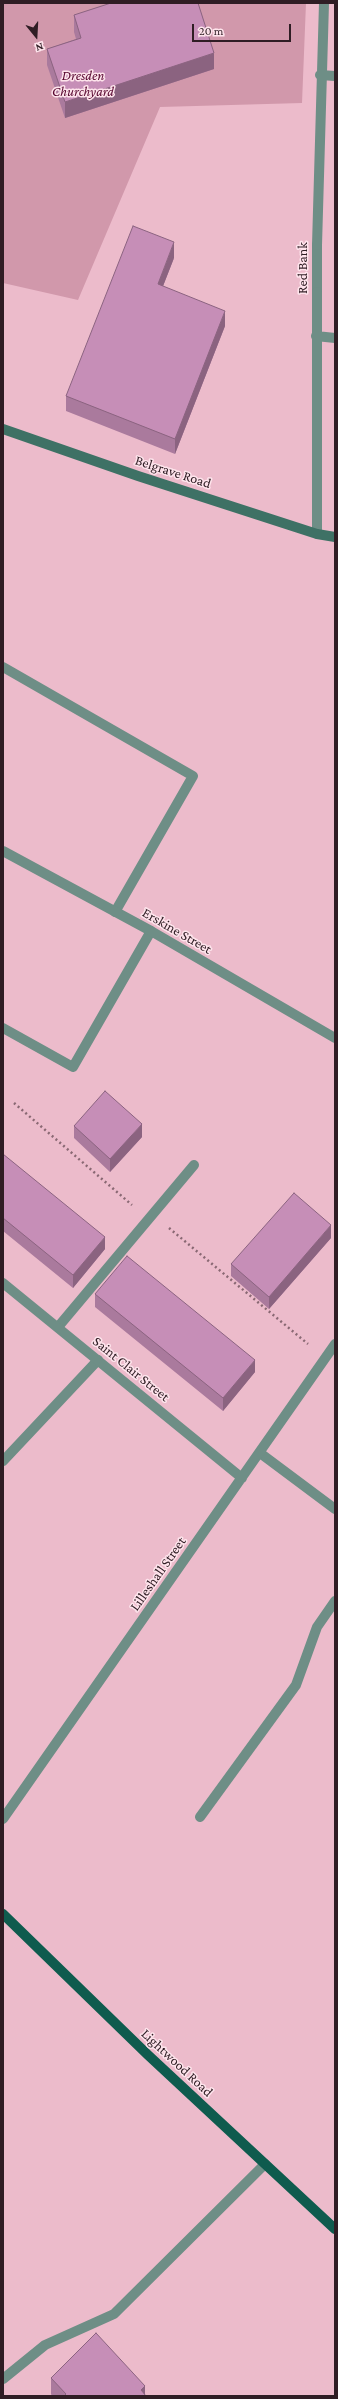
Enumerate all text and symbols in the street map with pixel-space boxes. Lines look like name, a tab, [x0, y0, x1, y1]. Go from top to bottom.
north arrow	[16, 16, 56, 56]
scale bar	[194, 16, 293, 42]
text: 20 m	[199, 24, 223, 38]
text: N	[34, 41, 45, 54]
park label: Dresden Churchyard	[52, 68, 114, 100]
street label: Red Bank	[295, 242, 311, 294]
street label: Belgrave Road	[133, 452, 213, 492]
street label: Erskine Street	[139, 904, 215, 958]
street label: Saint Clair Street	[89, 1333, 173, 1405]
street label: Lilleshall Street	[126, 1534, 190, 1614]
street label: Lightwood Road	[138, 2026, 216, 2100]

